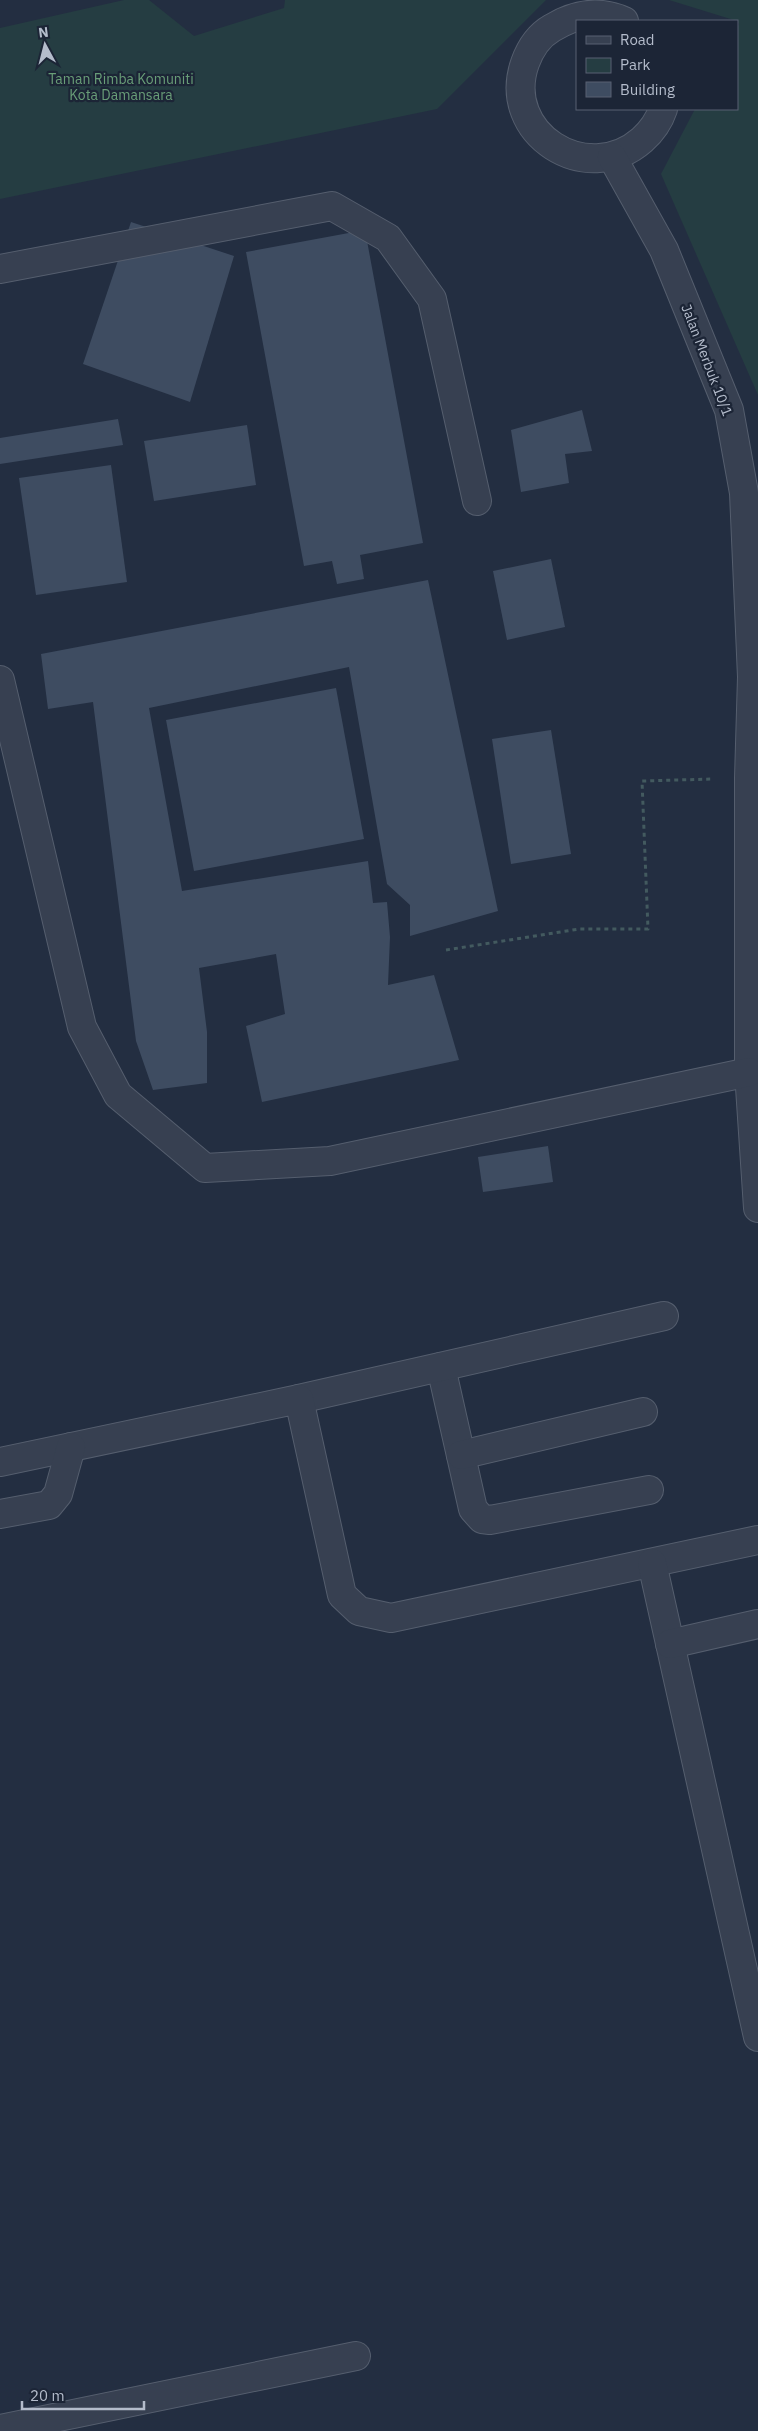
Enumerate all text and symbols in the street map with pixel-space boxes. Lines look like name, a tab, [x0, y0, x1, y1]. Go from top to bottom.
north arrow	[20, 20, 70, 70]
legend	[576, 20, 738, 110]
text: N	[37, 23, 50, 42]
text: Road	[620, 30, 655, 49]
text: Park	[620, 55, 650, 74]
park label: Taman Rimba Komuniti Kota Damansara	[48, 70, 194, 104]
text: Building	[620, 80, 675, 99]
street label: Jalan Merbuk 10/1	[677, 301, 737, 419]
scale bar	[22, 2378, 145, 2410]
text: 20 m	[30, 2386, 65, 2405]

